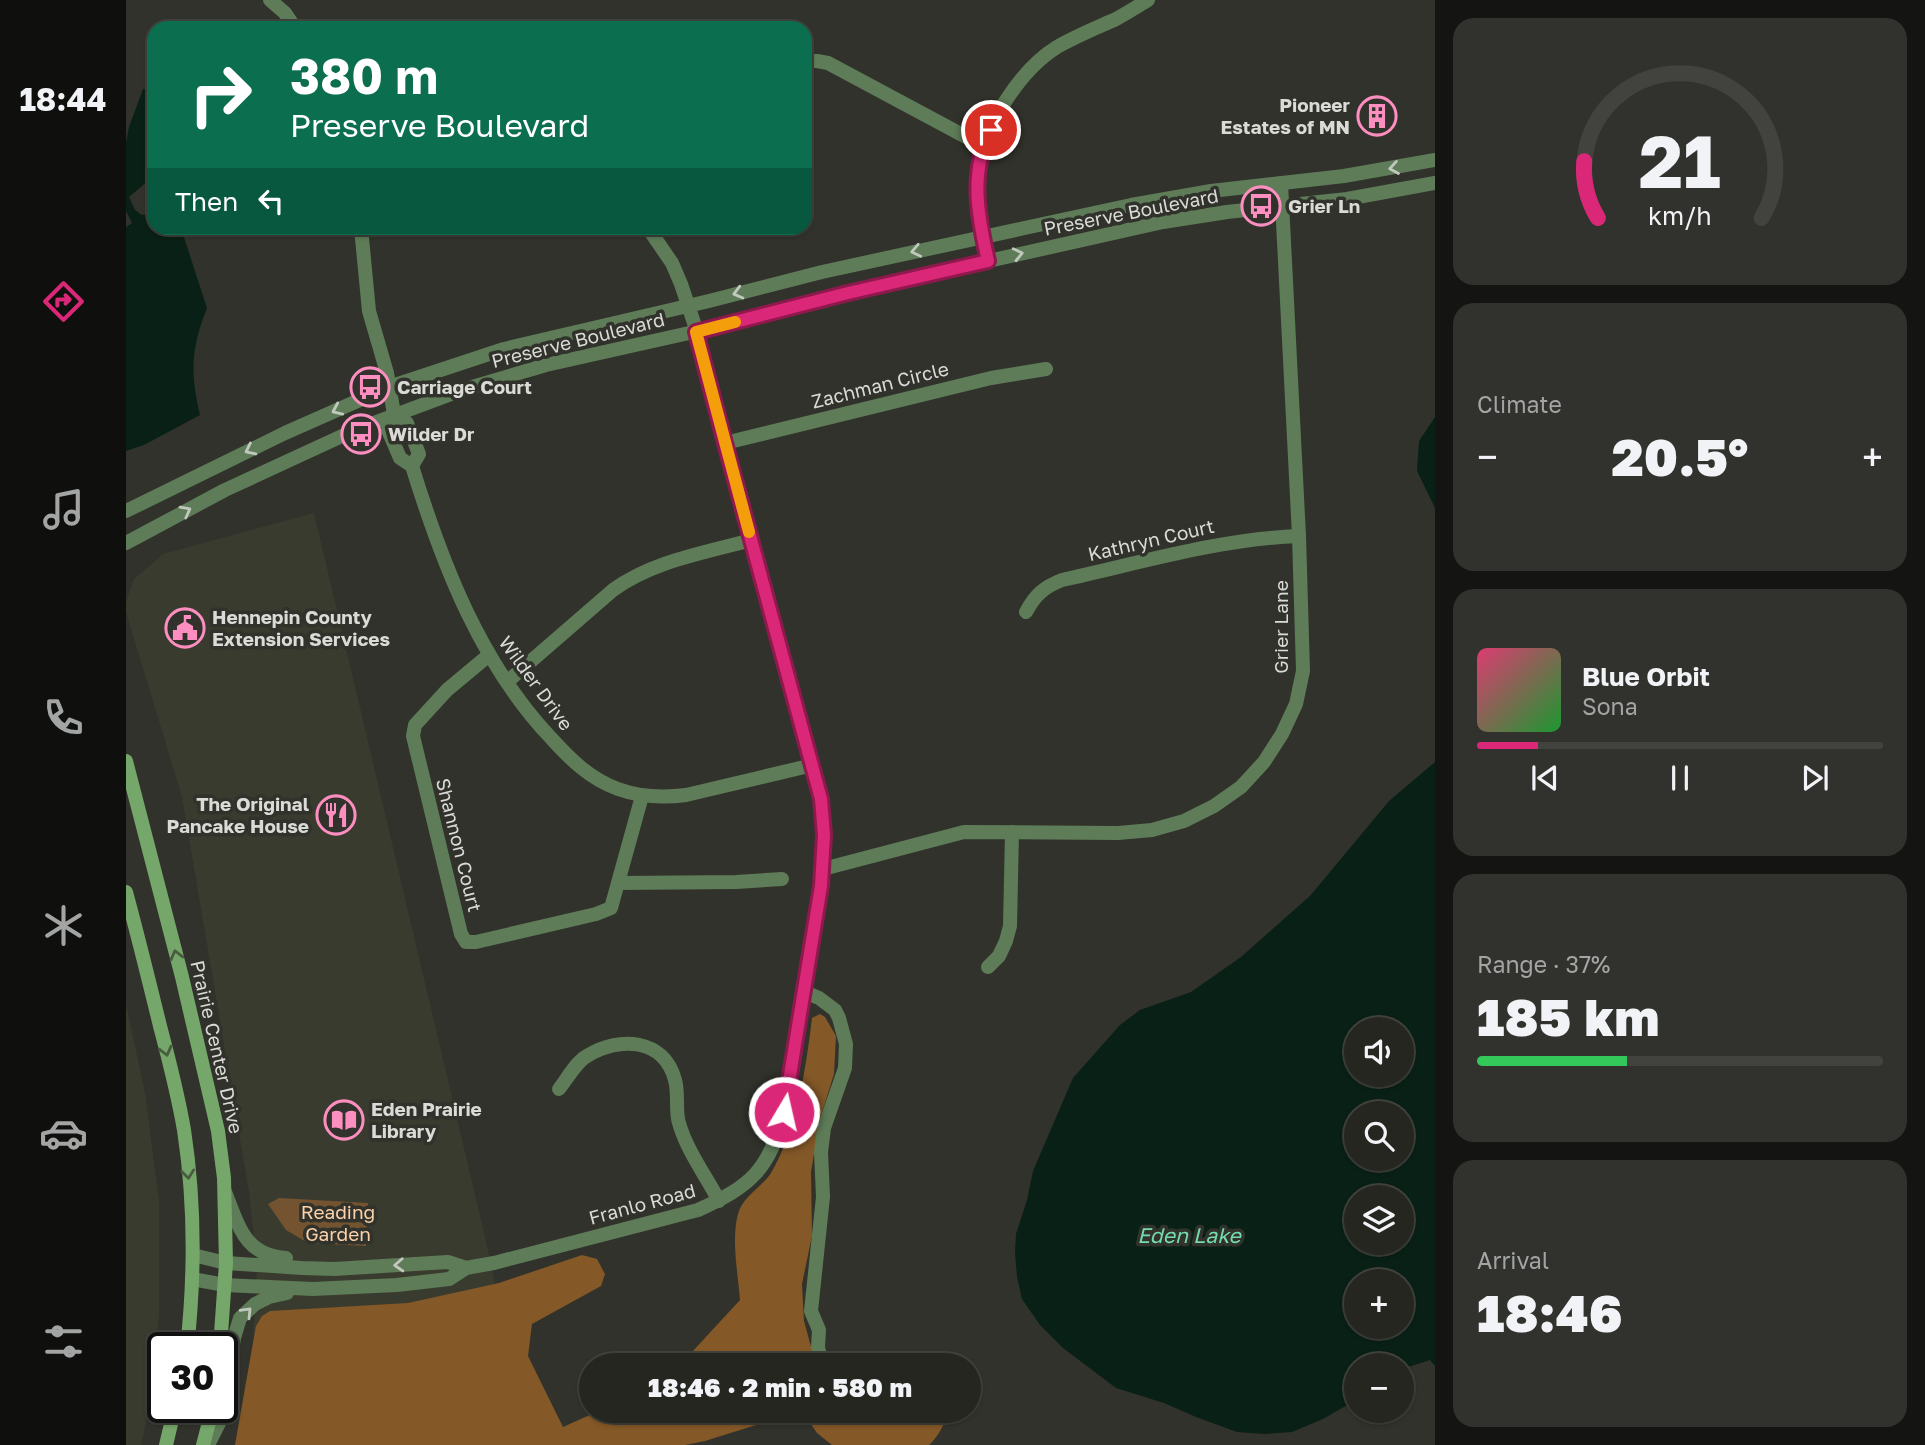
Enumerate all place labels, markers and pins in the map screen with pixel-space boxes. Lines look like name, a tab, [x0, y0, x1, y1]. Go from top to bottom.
place label: Pioneer Estates of MN	[1220, 93, 1351, 138]
building icon: Pioneer Estates of MN	[1356, 95, 1398, 137]
pin	[961, 100, 1021, 160]
bus stop icon: Grier Ln	[1240, 185, 1282, 227]
place label: Grier Ln	[1288, 194, 1360, 217]
bus stop icon: Carriage Court	[349, 366, 391, 408]
place label: Carriage Court	[397, 375, 532, 398]
bus stop icon: Wilder Dr	[340, 413, 382, 455]
place label: Wilder Dr	[388, 422, 475, 445]
place label: Hennepin County Extension Services	[212, 605, 391, 650]
public building icon: Hennepin County Extension Services	[164, 607, 206, 649]
place label: The Original Pancake House	[166, 792, 309, 837]
restaurant icon: The Original Pancake House	[315, 794, 357, 836]
place label: Eden Prairie Library	[371, 1097, 482, 1142]
library icon: Eden Prairie Library	[323, 1099, 365, 1141]

